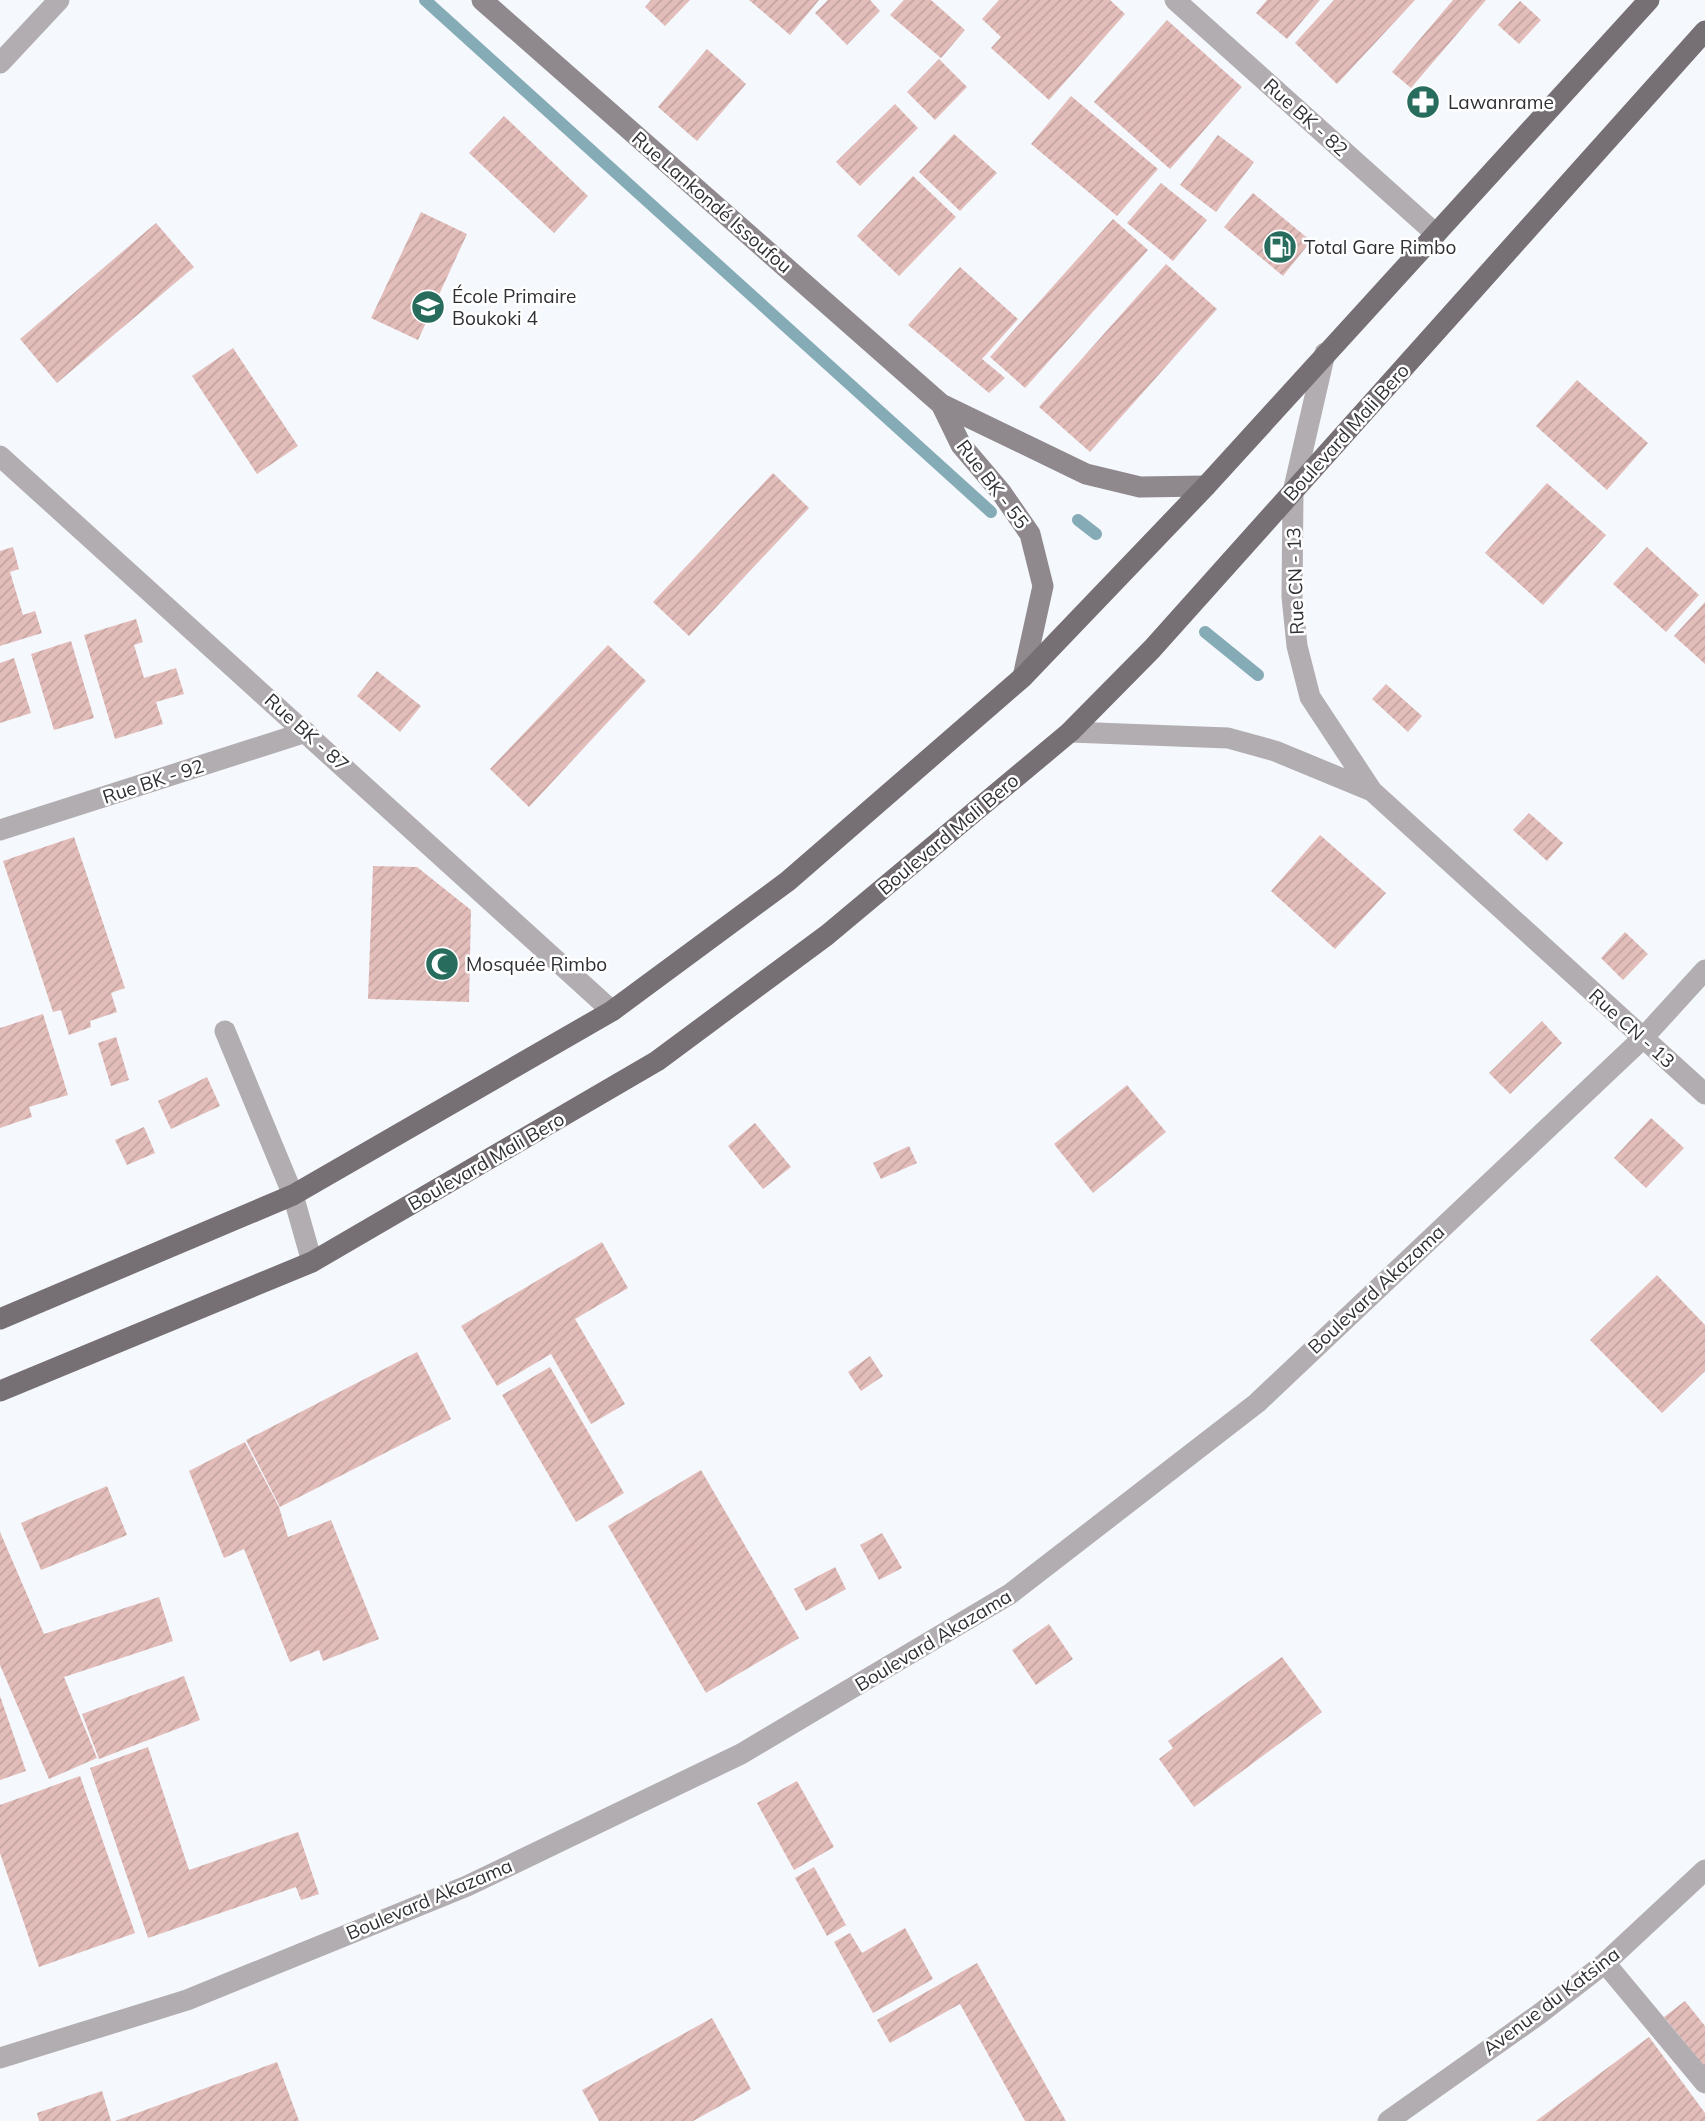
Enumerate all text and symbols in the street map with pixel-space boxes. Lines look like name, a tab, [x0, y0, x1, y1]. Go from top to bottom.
street label: Rue BK - 82	[1259, 73, 1353, 161]
pharmacy icon: Lawanrame	[1404, 83, 1442, 121]
place label: Lawanrame	[1448, 90, 1554, 114]
street label: Rue Lankondé Issoufou	[627, 126, 797, 278]
fuel station icon: Total Gare Rimbo	[1261, 228, 1299, 266]
place label: Total Gare Rimbo	[1304, 235, 1456, 259]
place label: École Primaire Boukoki 4	[452, 284, 576, 330]
school or university icon: École Primaire Boukoki 4	[409, 288, 447, 326]
street label: Boulevard Mali Bero	[1278, 358, 1414, 506]
street label: Rue BK - 55	[952, 435, 1034, 533]
street label: Rue CN - 13	[1281, 527, 1309, 635]
street label: Rue BK - 87	[260, 688, 354, 776]
street label: Rue BK - 92	[99, 753, 207, 809]
street label: Boulevard Mali Bero	[873, 768, 1023, 900]
mosque icon: Mosquée Rimbo	[423, 945, 461, 983]
place label: Mosquée Rimbo	[466, 952, 607, 976]
street label: Rue CN - 13	[1584, 983, 1680, 1073]
street label: Boulevard Mali Bero	[404, 1106, 568, 1216]
street label: Boulevard Akazama	[1303, 1219, 1449, 1359]
street label: Boulevard Akazama	[850, 1584, 1016, 1696]
street label: Boulevard Akazama	[342, 1853, 516, 1945]
street label: Avenue du Katsina	[1478, 1942, 1624, 2060]

